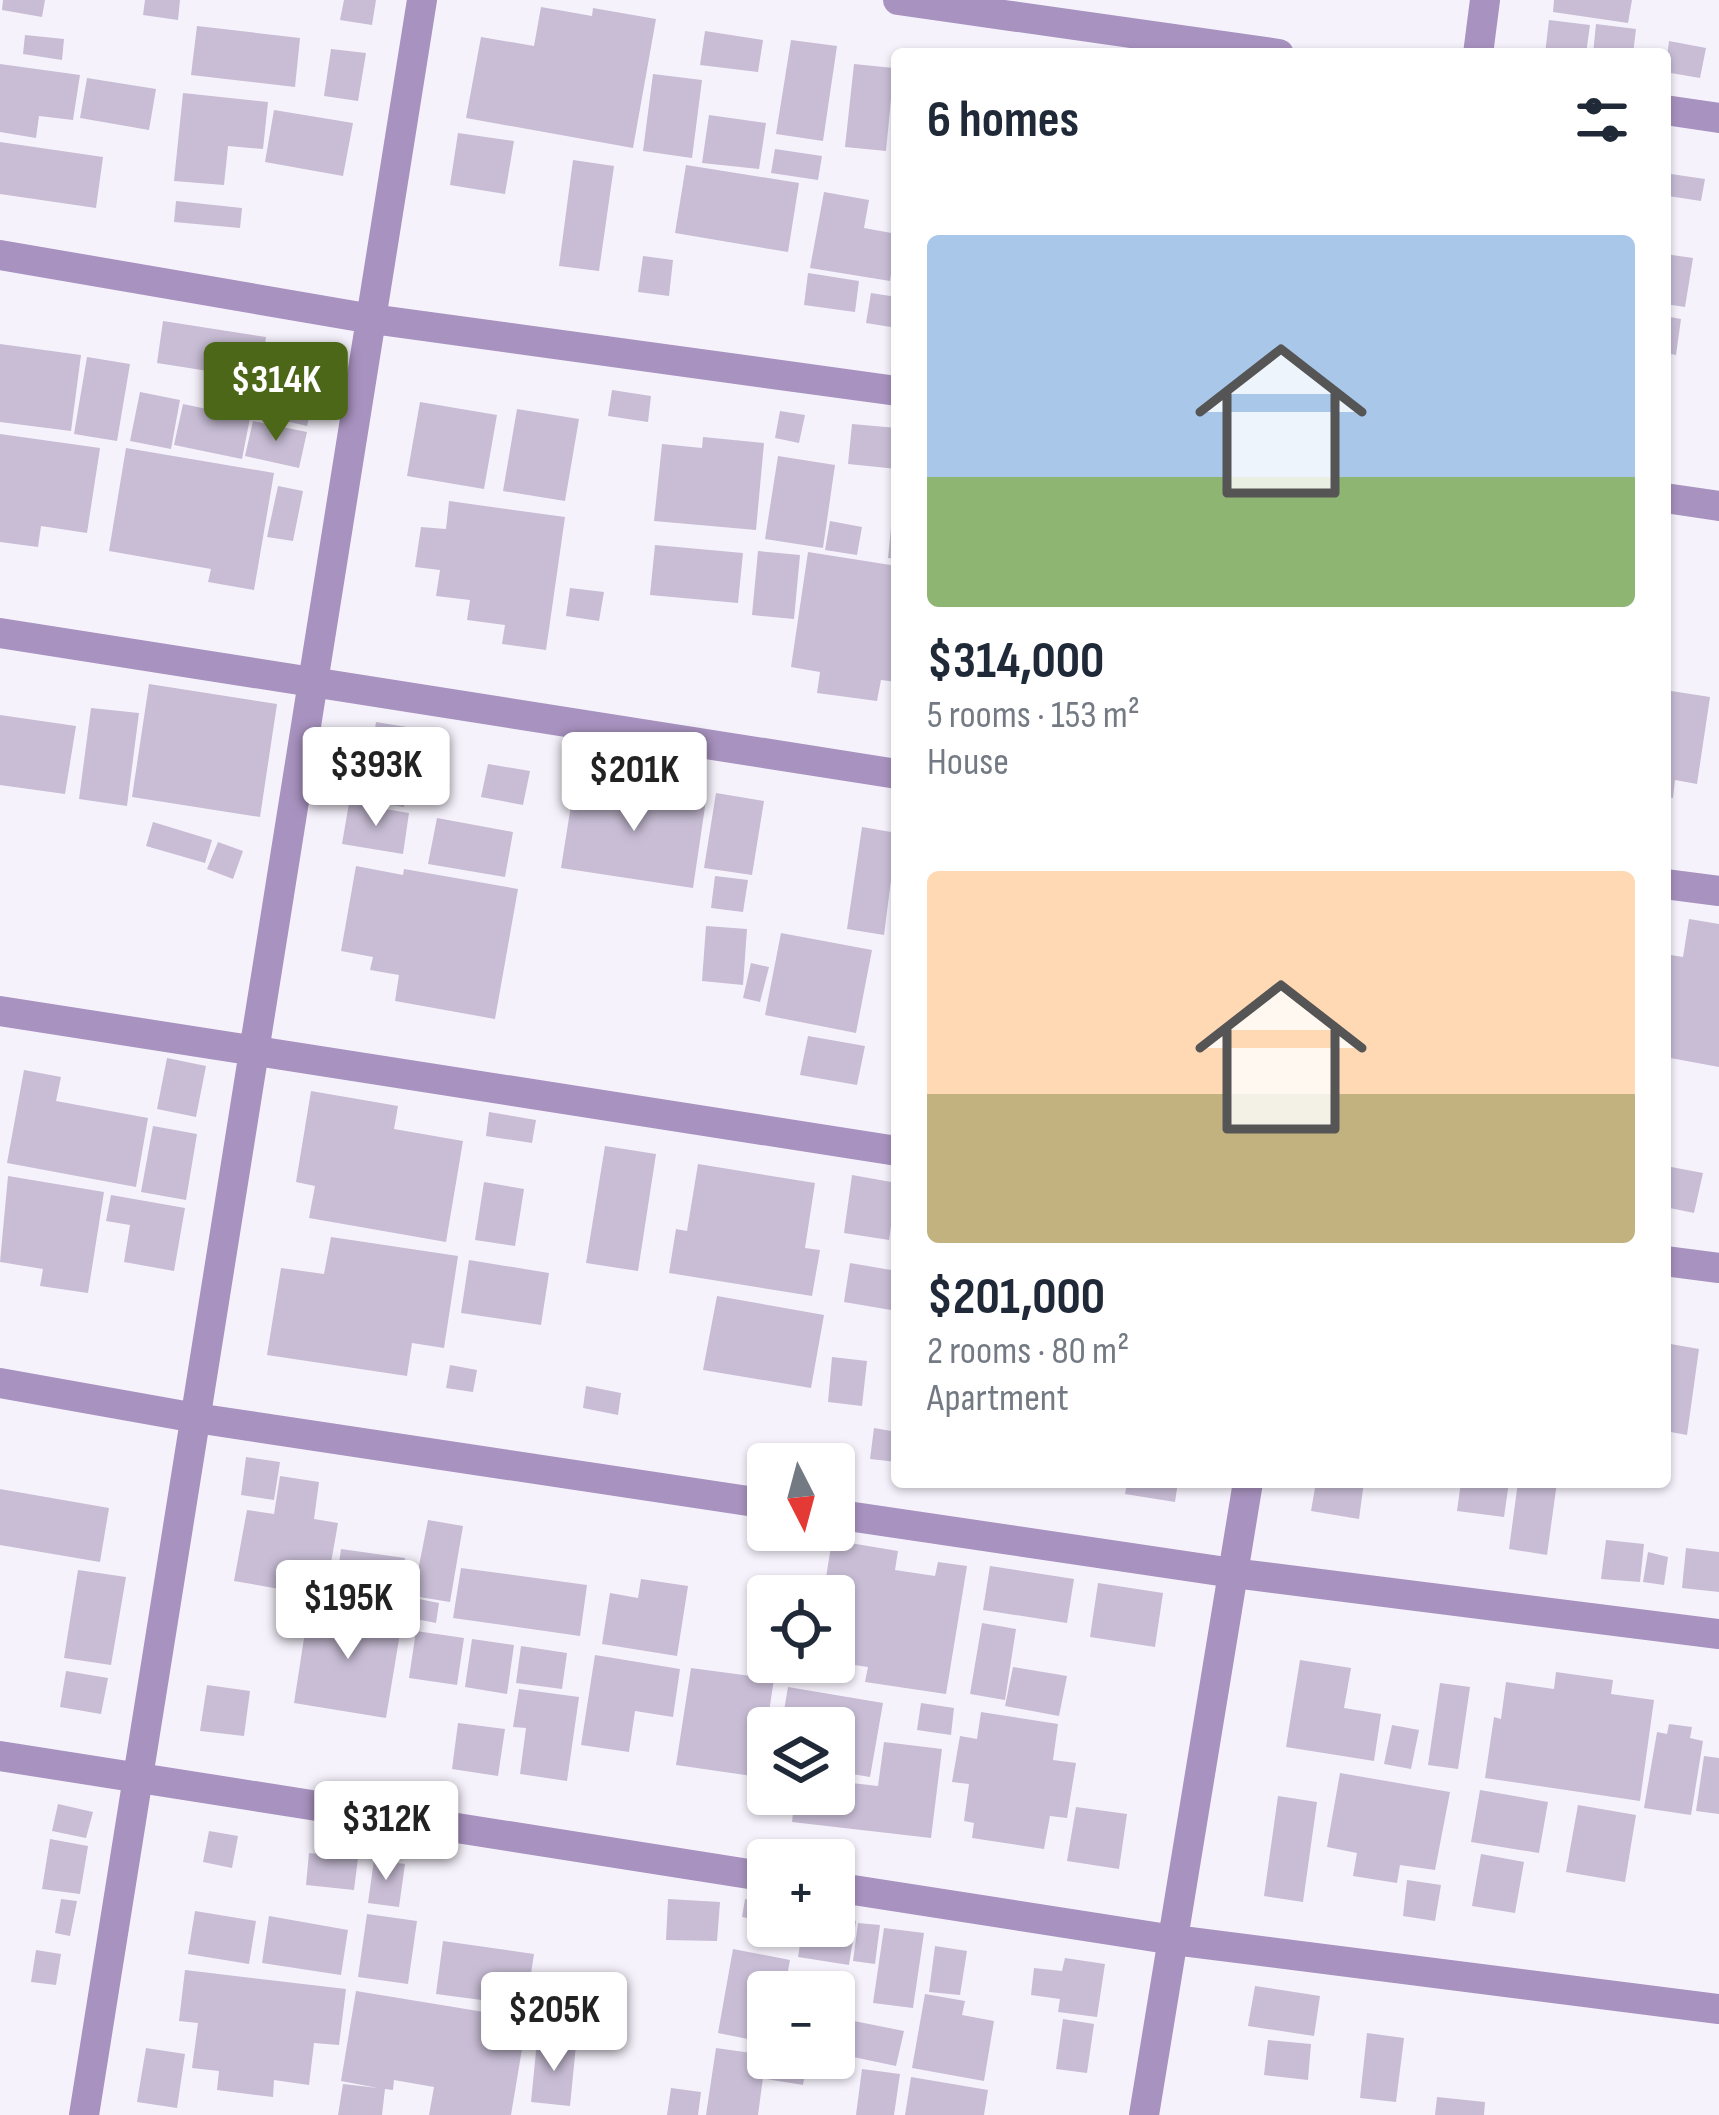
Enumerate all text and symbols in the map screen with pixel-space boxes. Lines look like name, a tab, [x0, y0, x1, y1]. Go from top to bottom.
icon: filters	[1569, 87, 1635, 153]
text: 6 homes	[927, 90, 1079, 151]
icon: home	[1173, 313, 1389, 529]
pin: $314K	[192, 342, 360, 444]
text: $314K	[231, 357, 321, 404]
text: $314,000	[927, 631, 1104, 692]
text: 5 rooms · 153 m²	[927, 692, 1140, 739]
pin: $393K	[292, 727, 460, 829]
pin: $201K	[550, 732, 718, 834]
text: House	[927, 739, 1009, 786]
text: $393K	[330, 742, 422, 789]
text: $201K	[589, 747, 679, 794]
icon: home	[1173, 949, 1389, 1165]
text: $201,000	[927, 1267, 1105, 1328]
text: 2 rooms · 80 m²	[927, 1328, 1129, 1375]
text: Apartment	[927, 1375, 1069, 1422]
north arrow	[747, 1443, 855, 1551]
map controls	[747, 1443, 855, 2079]
pin: $195K	[264, 1560, 432, 1662]
text: $195K	[303, 1575, 393, 1622]
button: locate	[747, 1575, 855, 1683]
button: layers	[747, 1707, 855, 1815]
pin: $312K	[302, 1781, 470, 1883]
text: $312K	[341, 1796, 431, 1843]
button: +	[747, 1839, 855, 1947]
button: −	[747, 1971, 855, 2079]
pin: $205K	[470, 1972, 638, 2074]
text: $205K	[508, 1987, 600, 2034]

